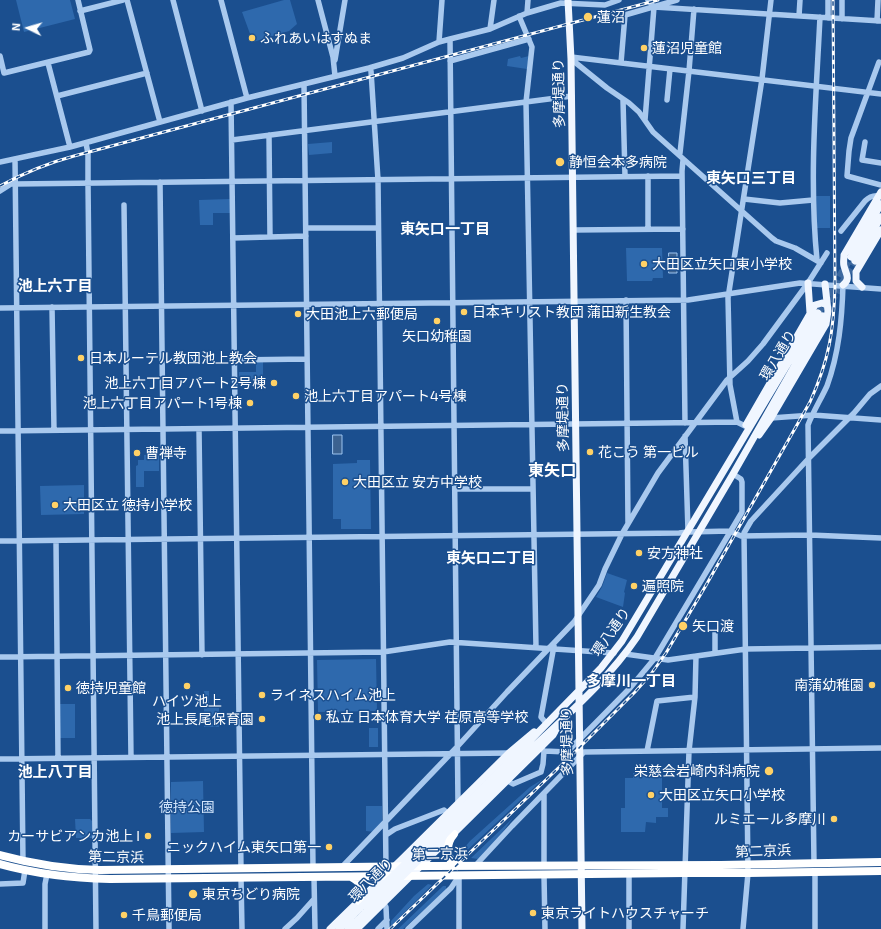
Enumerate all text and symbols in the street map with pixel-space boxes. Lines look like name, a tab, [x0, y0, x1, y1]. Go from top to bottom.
north arrow	[8, 8, 48, 48]
place label: 蓮沼	[597, 9, 625, 25]
marker: 蓮沼	[582, 11, 594, 23]
text: N	[9, 22, 22, 31]
place label: ふれあいはすぬま	[260, 30, 372, 46]
marker: ふれあいはすぬま	[247, 33, 257, 43]
place label: 蓮沼児童館	[652, 40, 722, 56]
marker: 蓮沼児童館	[639, 43, 649, 53]
street label: 多摩堤通り	[550, 58, 568, 128]
place label: 静恒会本多病院	[569, 154, 667, 170]
marker: 静恒会本多病院	[554, 156, 566, 168]
district label: 東矢口三丁目	[706, 169, 796, 187]
district label: 東矢口一丁目	[400, 220, 490, 238]
place label: 大田区立矢口東小学校	[652, 256, 792, 272]
marker: 大田区立矢口東小学校	[639, 259, 649, 269]
district label: 池上六丁目	[18, 277, 92, 295]
place label: 日本キリスト教団 蒲田新生教会	[472, 304, 671, 320]
place label: 大田池上六郵便局	[306, 306, 418, 322]
marker: 日本キリスト教団 蒲田新生教会	[459, 307, 469, 317]
marker: 大田池上六郵便局	[293, 309, 303, 319]
marker: 矢口幼稚園	[432, 316, 442, 326]
street label: 環八通り	[756, 327, 800, 383]
place label: 矢口幼稚園	[402, 328, 472, 344]
place label: 日本ルーテル教団池上教会	[89, 350, 257, 366]
marker: 日本ルーテル教団池上教会	[76, 353, 86, 363]
place label: 池上六丁目アパート2号棟	[104, 375, 266, 391]
marker: 池上六丁目アパート2号棟	[269, 378, 279, 388]
street label: 多摩堤通り	[554, 382, 572, 452]
place label: 池上六丁目アパート4号棟	[304, 388, 467, 404]
marker: 池上六丁目アパート4号棟	[291, 391, 301, 401]
place label: 池上六丁目アパート1号棟	[82, 395, 242, 411]
marker: 池上六丁目アパート1号棟	[245, 398, 255, 408]
place label: 花こう 第一ビル	[598, 444, 699, 460]
place label: 曹禅寺	[145, 445, 187, 461]
marker: 花こう 第一ビル	[585, 447, 595, 457]
marker: 曹禅寺	[132, 448, 142, 458]
district label: 東矢口	[528, 461, 576, 481]
place label: 大田区立 安方中学校	[353, 474, 482, 490]
marker: 大田区立 安方中学校	[340, 477, 350, 487]
place label: 大田区立 徳持小学校	[63, 497, 192, 513]
marker: 大田区立 徳持小学校	[50, 500, 60, 510]
place label: 安方神社	[647, 545, 703, 561]
marker: 安方神社	[634, 548, 644, 558]
district label: 東矢口二丁目	[446, 549, 536, 567]
place label: 遍照院	[642, 578, 684, 594]
marker: 遍照院	[629, 581, 639, 591]
street label: 環八通り	[588, 604, 634, 660]
place label: 矢口渡	[692, 618, 734, 634]
marker: 矢口渡	[677, 620, 689, 632]
district label: 多摩川一丁目	[586, 672, 676, 690]
place label: 南蒲幼稚園	[794, 677, 864, 693]
place label: 徳持児童館	[76, 680, 146, 696]
marker: 南蒲幼稚園	[867, 680, 877, 690]
marker: ハイツ池上	[182, 681, 192, 691]
marker: 徳持児童館	[63, 683, 73, 693]
place label: ライネスハイム池上	[270, 687, 396, 703]
marker: ライネスハイム池上	[257, 690, 267, 700]
place label: ハイツ池上	[152, 693, 222, 709]
street label: 多摩堤通り	[558, 706, 576, 776]
place label: 私立 日本体育大学 荏原高等学校	[326, 709, 528, 725]
place label: 池上長尾保育園	[156, 711, 254, 727]
marker: 私立 日本体育大学 荏原高等学校	[313, 712, 323, 722]
marker: 池上長尾保育園	[257, 714, 267, 724]
district label: 池上八丁目	[18, 763, 92, 781]
place label: 栄慈会岩崎内科病院	[634, 763, 760, 779]
marker: 栄慈会岩崎内科病院	[763, 765, 775, 777]
place label: 大田区立矢口小学校	[659, 787, 785, 803]
marker: 大田区立矢口小学校	[646, 790, 656, 800]
park label: 徳持公園	[159, 799, 215, 815]
place label: ルミエール多摩川	[714, 811, 826, 827]
marker: ルミエール多摩川	[829, 814, 839, 824]
place label: カーサビアンカ池上 I	[7, 828, 140, 844]
marker: カーサビアンカ池上 I	[143, 831, 153, 841]
place label: ニックハイム東矢口第一	[167, 839, 321, 855]
marker: ニックハイム東矢口第一	[324, 842, 334, 852]
street label: 第二京浜	[735, 842, 791, 860]
street label: 第二京浜	[412, 845, 468, 863]
street label: 第二京浜	[88, 848, 144, 866]
street label: 環八通り	[345, 854, 397, 906]
place label: 東京ちどり病院	[202, 886, 300, 902]
marker: 東京ちどり病院	[187, 888, 199, 900]
place label: 東京ライトハウスチャーチ	[541, 905, 709, 921]
place label: 千鳥郵便局	[132, 907, 202, 923]
marker: 東京ライトハウスチャーチ	[528, 908, 538, 918]
marker: 千鳥郵便局	[119, 910, 129, 920]

